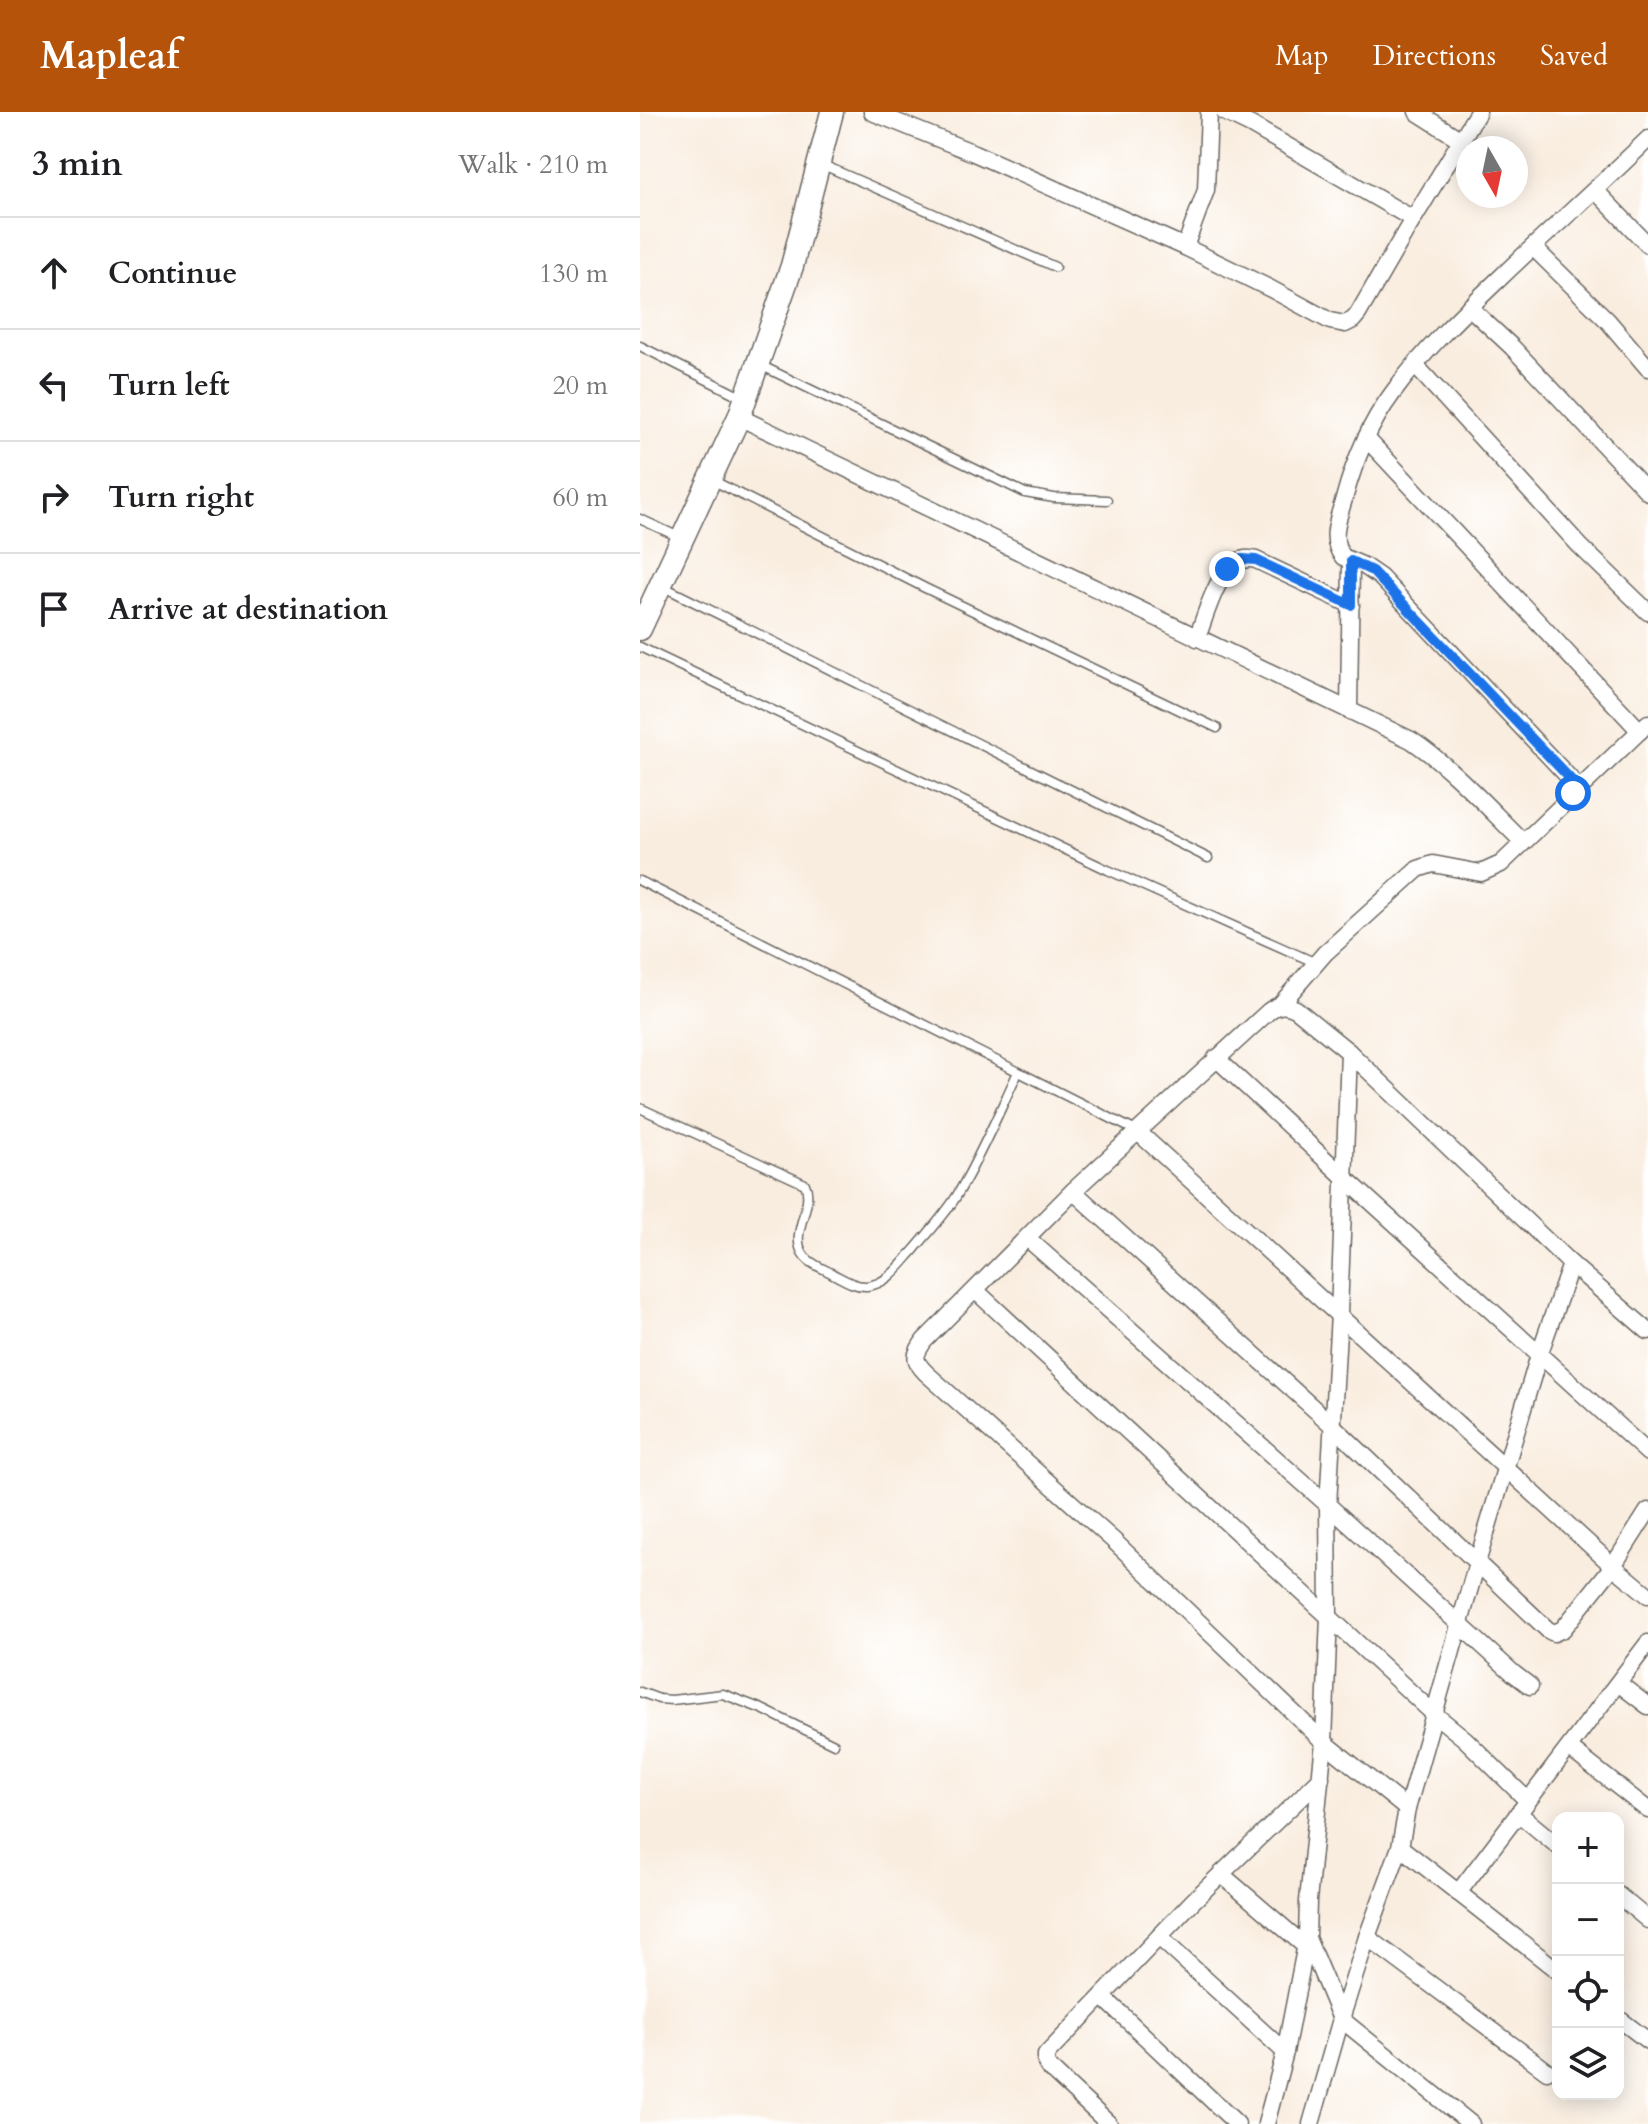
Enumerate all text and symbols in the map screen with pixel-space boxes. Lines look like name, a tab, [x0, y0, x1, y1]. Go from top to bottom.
text: Mapleaf	[40, 30, 179, 82]
text: Map	[1275, 37, 1329, 75]
text: Directions	[1373, 37, 1496, 75]
text: Saved	[1540, 37, 1608, 75]
north arrow	[1456, 136, 1528, 208]
text: 3 min	[32, 141, 123, 187]
text: Walk · 210 m	[458, 147, 608, 182]
icon: ahead	[32, 251, 76, 295]
text: Continue	[108, 253, 237, 294]
text: 130 m	[539, 256, 608, 291]
icon: left	[32, 363, 76, 407]
text: Turn left	[108, 365, 230, 406]
text: 20 m	[552, 368, 608, 403]
icon: right	[32, 475, 76, 519]
text: Turn right	[108, 477, 254, 518]
text: 60 m	[552, 480, 608, 515]
route end	[1209, 551, 1245, 587]
icon: arrive	[32, 587, 76, 631]
text: Arrive at destination	[108, 589, 388, 630]
route start	[1555, 775, 1591, 811]
map controls	[1552, 1812, 1624, 2100]
button: +	[1552, 1812, 1624, 1884]
button: −	[1552, 1884, 1624, 1956]
button: locate	[1552, 1956, 1624, 2028]
button: layers	[1552, 2028, 1624, 2100]

